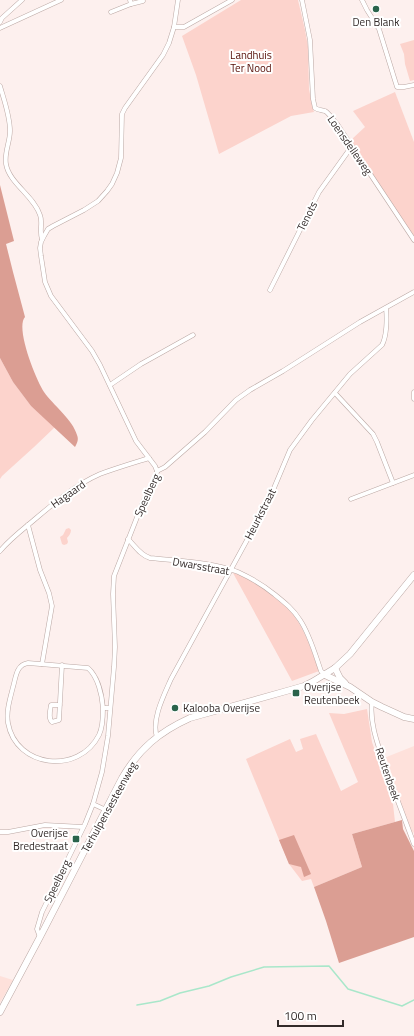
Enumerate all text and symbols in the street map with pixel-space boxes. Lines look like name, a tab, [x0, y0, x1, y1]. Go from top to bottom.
marker: Den Blank	[371, 4, 381, 14]
place label: Den Blank	[353, 14, 400, 30]
park label: Landhuis Ter Nood	[230, 47, 272, 76]
street label: Loensdelleweg	[324, 112, 377, 178]
street label: Tenots	[293, 199, 321, 233]
street label: Speelberg	[130, 470, 164, 519]
street label: Hagaard	[47, 476, 89, 512]
street label: Heurkstraat	[240, 486, 280, 542]
street label: Dwarsstraat	[171, 553, 231, 579]
place label: Overijse Reutenbeek	[304, 679, 360, 708]
marker: Overijse Reutenbeek	[291, 688, 301, 698]
place label: Kalooba Overijse	[183, 700, 260, 716]
marker: Kalooba Overijse	[170, 703, 180, 713]
street label: Reutenbeek	[371, 745, 405, 804]
street label: Terhulpensesteenweg	[77, 758, 141, 855]
place label: Overijse Bredestraat	[13, 825, 68, 854]
marker: Overijse Bredestraat	[71, 834, 81, 844]
street label: Speelberg	[40, 856, 74, 905]
scale bar	[278, 1002, 343, 1028]
text: 100 m	[284, 1006, 317, 1025]

